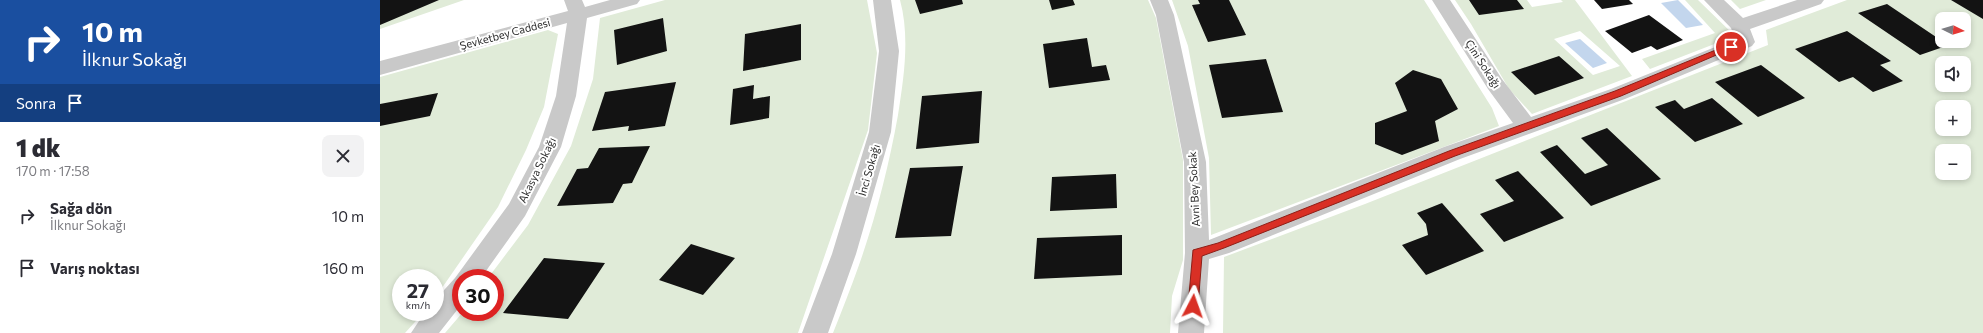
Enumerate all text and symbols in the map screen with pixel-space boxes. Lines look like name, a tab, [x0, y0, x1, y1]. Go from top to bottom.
north arrow	[1935, 12, 1971, 48]
map controls	[1935, 12, 1971, 180]
text: 10 m	[82, 14, 143, 48]
street label: Şevketbey Caddesi	[458, 15, 552, 52]
icon: right	[16, 16, 68, 68]
pin	[1714, 30, 1748, 64]
icon: arrive	[1720, 36, 1742, 58]
street label: Çini Sokağı	[1463, 37, 1504, 90]
text: İlknur Sokağı	[82, 48, 187, 70]
button: sound	[1935, 56, 1971, 92]
icon: arrive	[64, 92, 86, 114]
text: Sonra	[16, 94, 56, 112]
button: +	[1935, 100, 1971, 136]
text: 1 dk	[16, 133, 60, 162]
button: close	[322, 135, 364, 177]
street label: Akasya Sokağı	[515, 135, 558, 205]
street label: İnci Sokağı	[854, 142, 882, 197]
button: −	[1935, 144, 1971, 180]
street label: Avni Bey Sokak	[1185, 151, 1202, 227]
text: 170 m · 17:58	[16, 163, 90, 179]
text: Sağa dön	[50, 199, 112, 217]
icon: right	[16, 205, 38, 227]
text: 10 m	[332, 207, 364, 225]
text: İlknur Sokağı	[50, 217, 126, 233]
icon: arrive	[16, 257, 38, 279]
text: Varış noktası	[50, 259, 140, 277]
text: 160 m	[323, 259, 364, 277]
speed limit sign: 30	[452, 269, 504, 321]
text: 27	[407, 278, 429, 302]
position arrow	[1172, 285, 1214, 327]
text: km/h	[406, 299, 430, 311]

